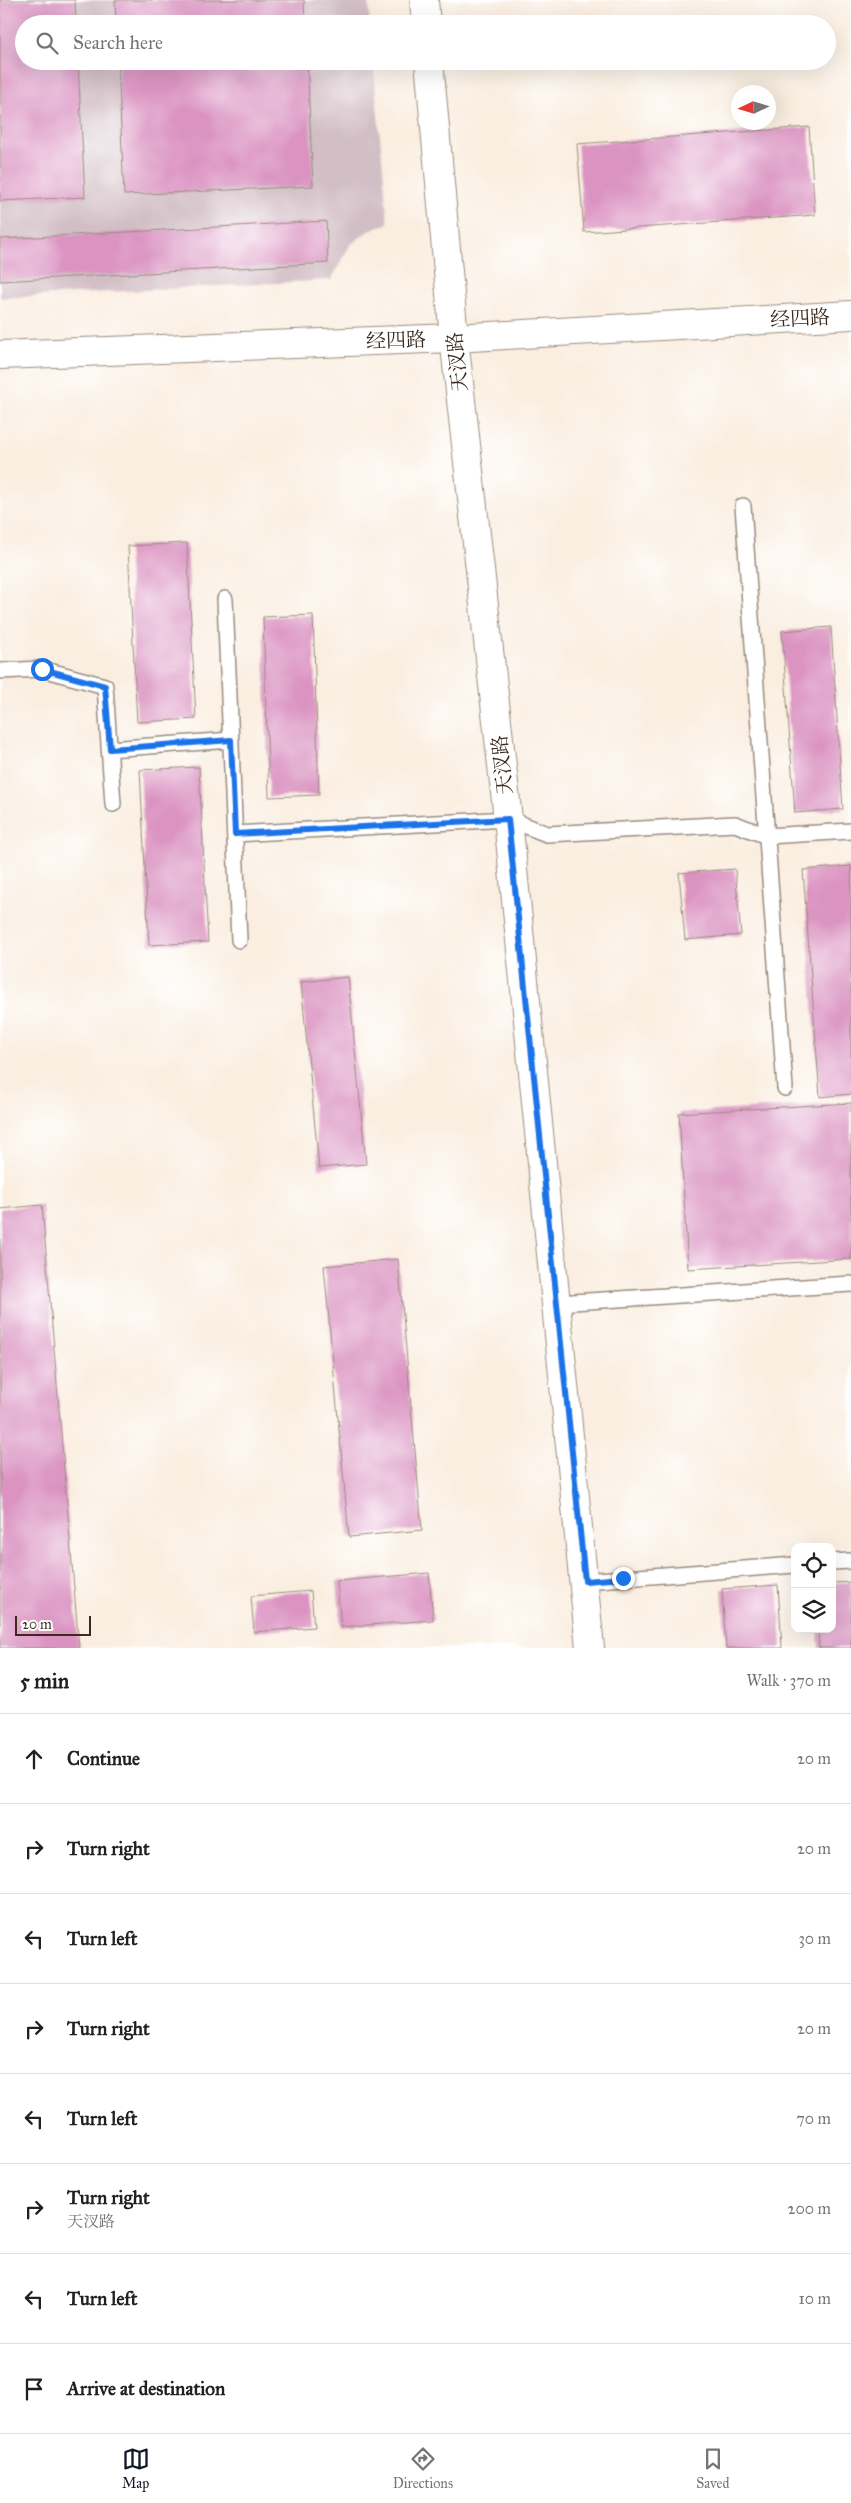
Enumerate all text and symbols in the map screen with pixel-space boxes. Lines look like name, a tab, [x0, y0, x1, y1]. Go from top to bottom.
search box	[15, 15, 836, 70]
icon: search	[33, 29, 61, 57]
text: Search here	[73, 31, 163, 54]
north arrow	[731, 85, 776, 130]
street label: 经四路	[769, 304, 831, 332]
street label: 经四路	[366, 327, 426, 353]
street label: 天汊路	[442, 331, 472, 393]
route start	[31, 658, 54, 681]
street label: 天汊路	[487, 734, 517, 796]
map controls	[791, 1543, 836, 1633]
button: locate	[791, 1543, 836, 1588]
route end	[612, 1567, 635, 1590]
button: layers	[791, 1588, 836, 1633]
scale bar	[15, 1613, 91, 1636]
text: 20 m	[22, 1616, 52, 1633]
text: 5 min	[20, 1668, 69, 1694]
text: Walk · 370 m	[747, 1671, 831, 1690]
icon: ahead	[20, 1745, 48, 1773]
text: Continue	[67, 1747, 140, 1770]
text: 20 m	[797, 1749, 831, 1768]
icon: right	[20, 1835, 48, 1863]
text: Turn right	[67, 1837, 150, 1860]
text: 20 m	[797, 1839, 831, 1858]
icon: left	[20, 1925, 48, 1953]
text: Turn left	[67, 1927, 137, 1950]
text: 30 m	[798, 1929, 831, 1948]
icon: right	[20, 2015, 48, 2043]
text: Turn right	[67, 2017, 150, 2040]
text: 20 m	[797, 2019, 831, 2038]
icon: left	[20, 2105, 48, 2133]
text: Turn left	[67, 2107, 137, 2130]
text: 70 m	[796, 2109, 831, 2128]
text: Turn right	[67, 2186, 150, 2209]
icon: right	[20, 2195, 48, 2223]
text: 200 m	[788, 2199, 831, 2218]
text: 天汊路	[67, 2212, 115, 2231]
icon: left	[20, 2285, 48, 2313]
text: Turn left	[67, 2287, 137, 2310]
text: 10 m	[799, 2289, 831, 2308]
icon: arrive	[20, 2375, 48, 2403]
text: Arrive at destination	[67, 2377, 225, 2400]
tab: Map	[122, 2445, 150, 2492]
tab: Directions	[393, 2445, 453, 2492]
tab: Saved	[696, 2445, 729, 2492]

